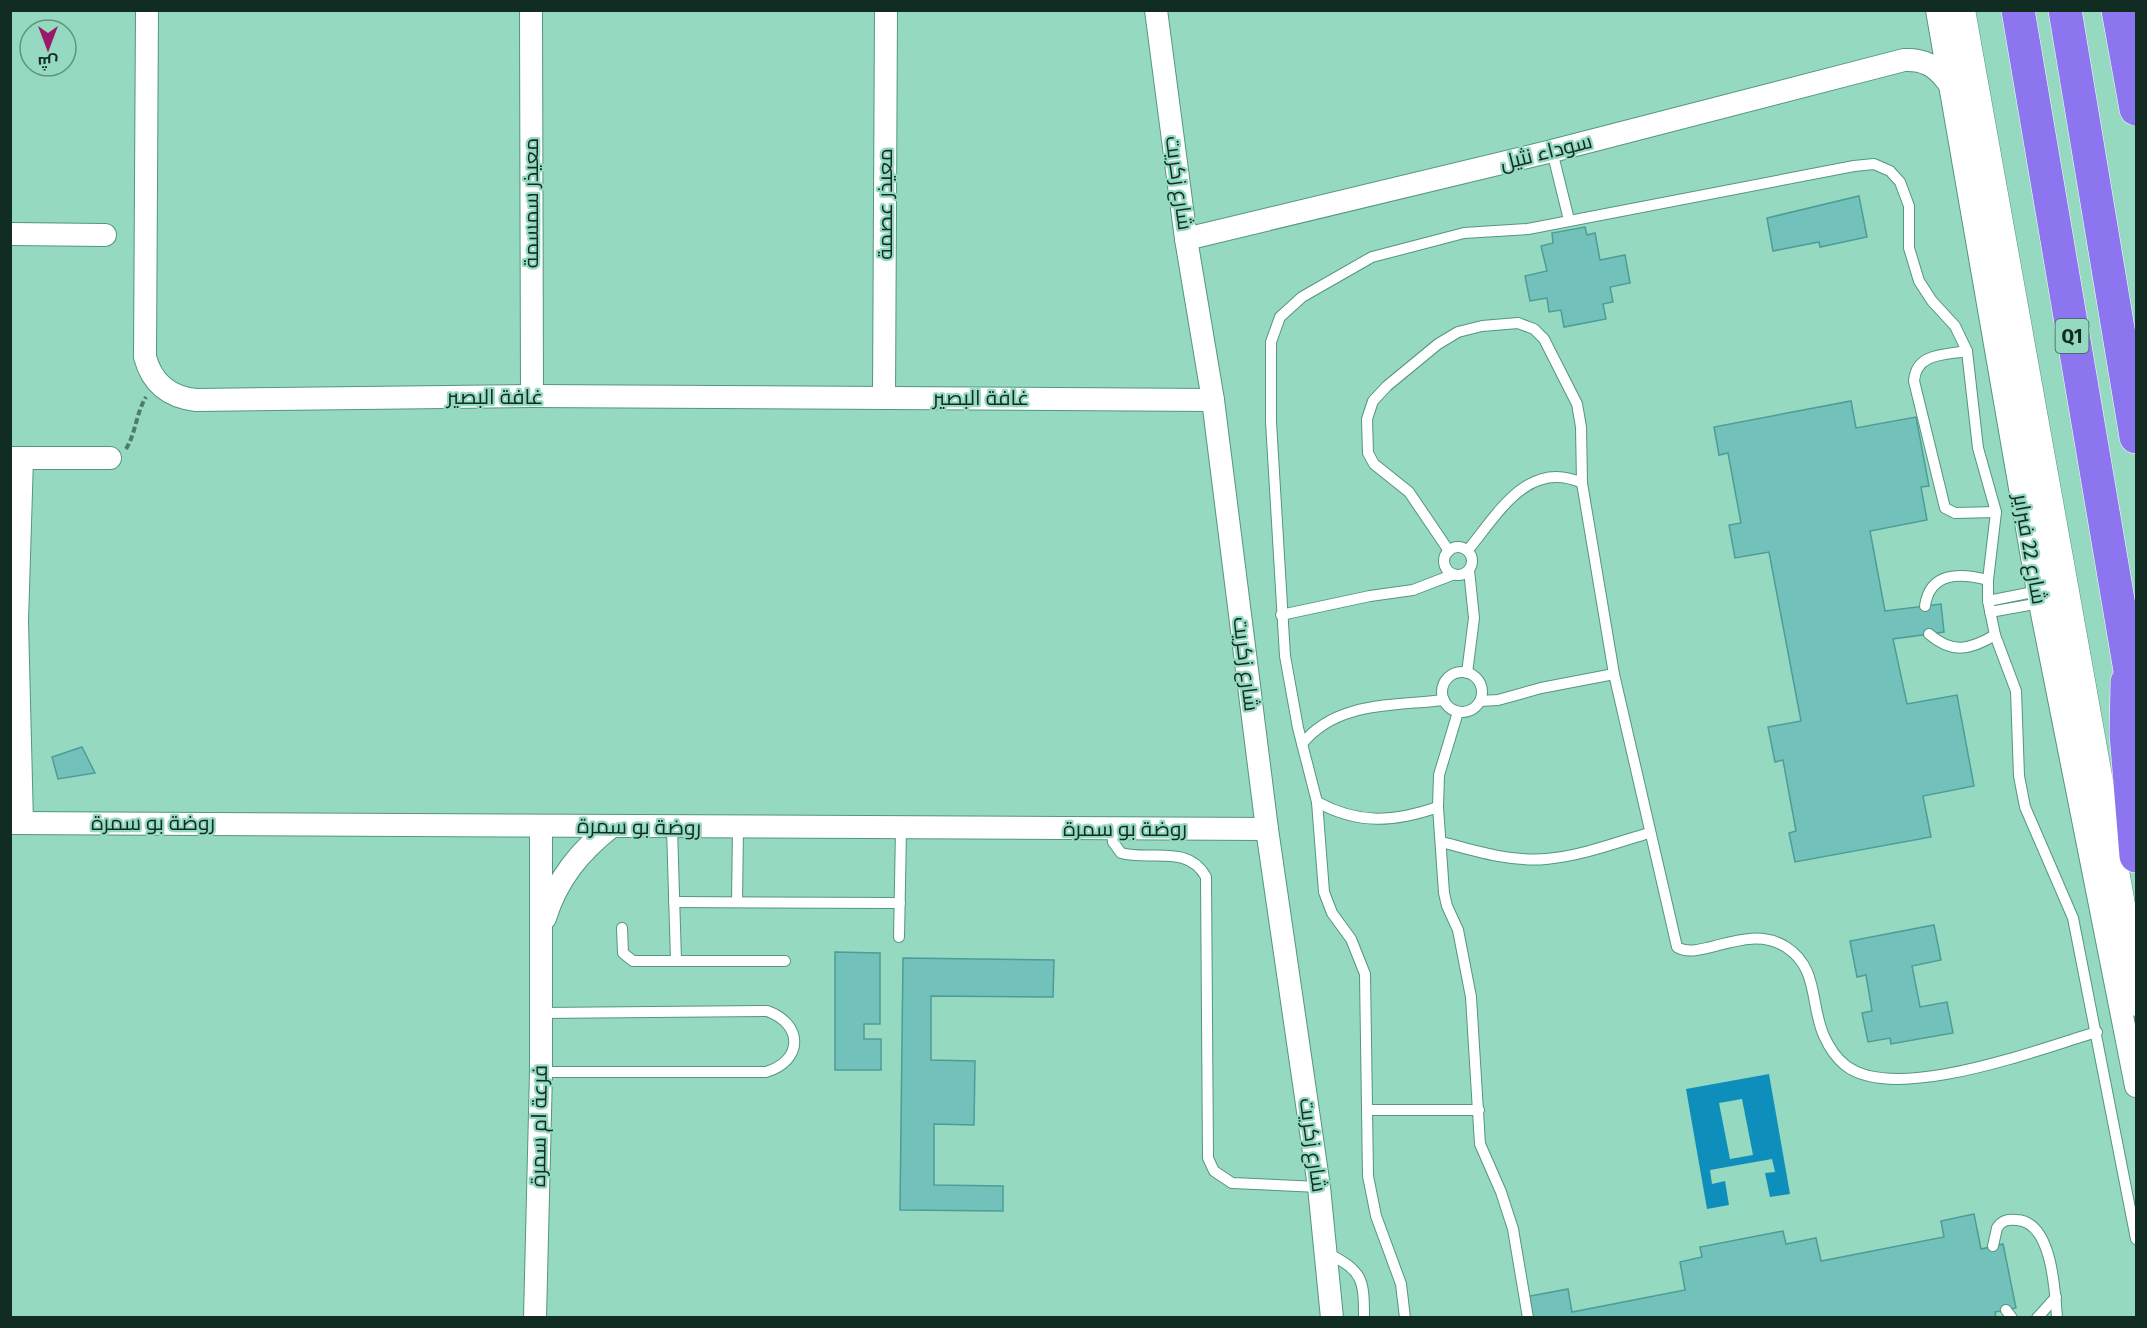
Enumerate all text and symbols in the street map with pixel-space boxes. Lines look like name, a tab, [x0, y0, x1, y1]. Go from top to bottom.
north arrow	[18, 18, 78, 78]
text: ش	[38, 53, 58, 72]
street label: سوداء نثيل	[1497, 128, 1595, 176]
street label: شارع زكريت	[1159, 134, 1198, 232]
street label: معيذر سمسمة	[518, 138, 544, 268]
street label: معيذر عصمة	[872, 148, 898, 260]
road number: Q1	[2056, 319, 2088, 353]
street label: غافة البصير	[446, 384, 543, 410]
street label: غافة البصير	[932, 385, 1029, 411]
street label: شارع 22 فبراير	[2006, 491, 2053, 607]
street label: شارع زكريت	[1226, 615, 1265, 713]
street label: روضة بو سمرة	[91, 810, 215, 836]
street label: روضة بو سمرة	[577, 813, 701, 841]
street label: روضة بو سمرة	[1063, 816, 1187, 842]
street label: فرعة ام سمرة	[525, 1065, 554, 1187]
street label: شارع زكريت	[1293, 1096, 1332, 1194]

